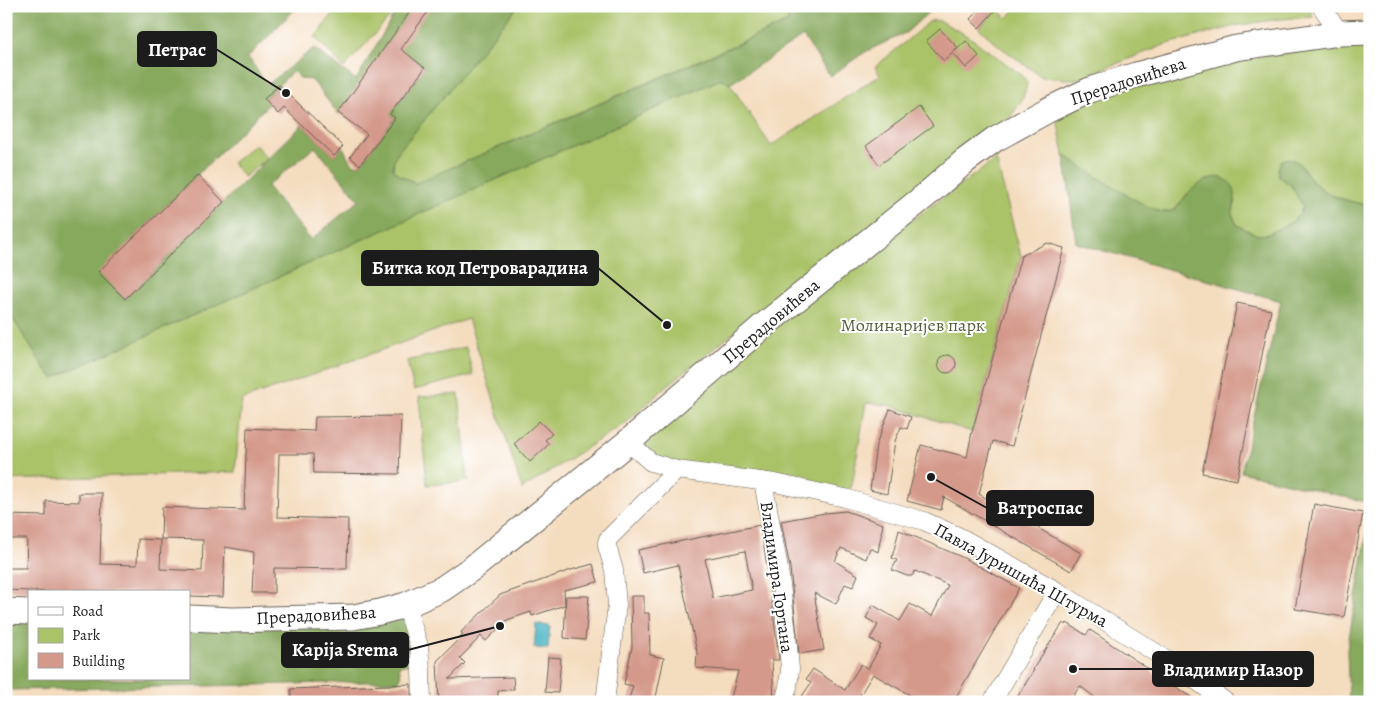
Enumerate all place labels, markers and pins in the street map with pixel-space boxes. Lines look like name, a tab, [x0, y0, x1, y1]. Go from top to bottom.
callout: Петрас	[138, 32, 216, 66]
callout: Битка код Петроварадина	[362, 251, 598, 285]
callout: Ватроспас	[987, 491, 1093, 525]
callout: Kapija Srema	[282, 633, 408, 667]
callout: Владимир Назор	[1153, 652, 1313, 686]

